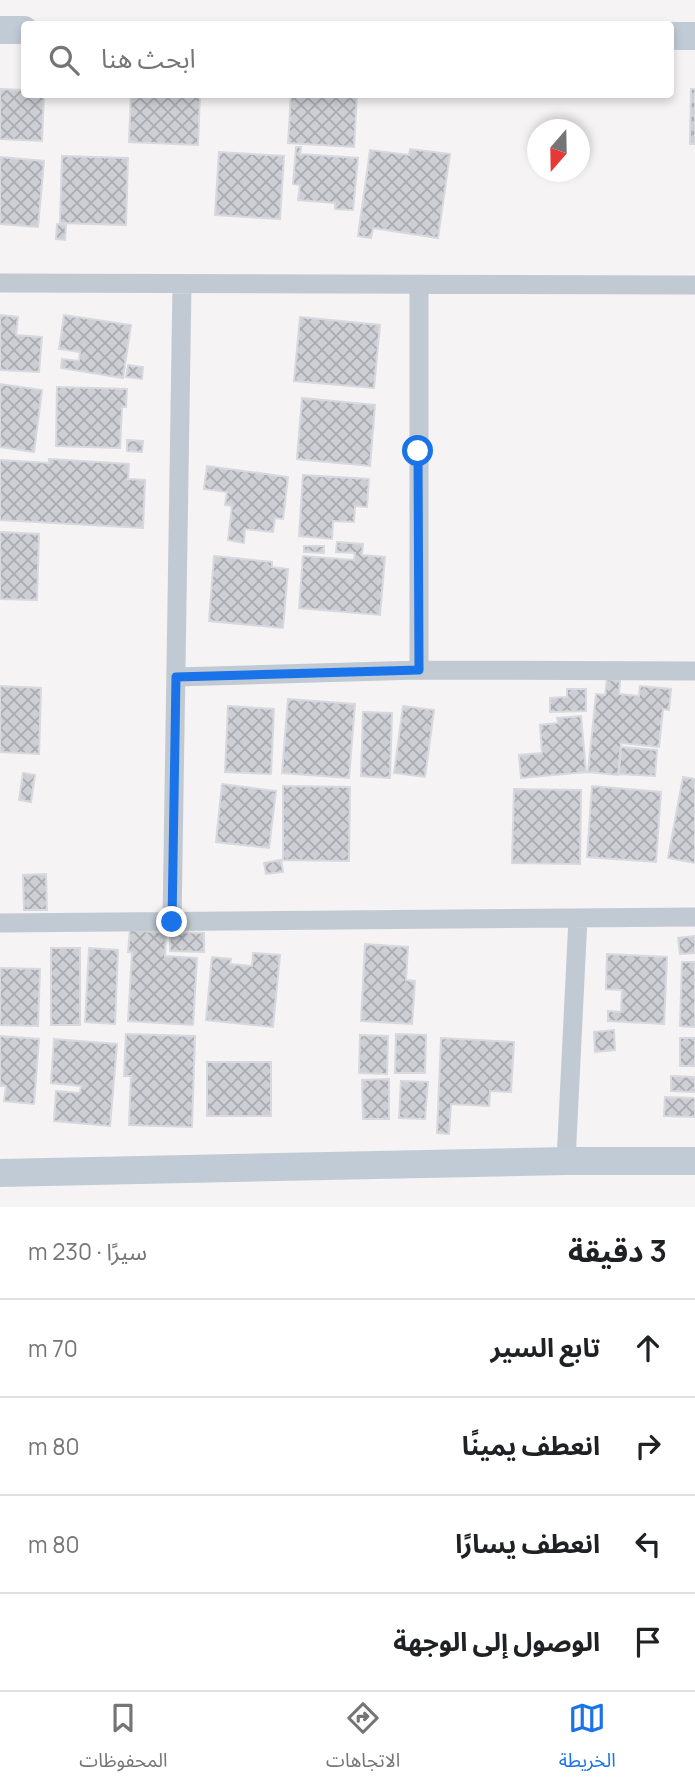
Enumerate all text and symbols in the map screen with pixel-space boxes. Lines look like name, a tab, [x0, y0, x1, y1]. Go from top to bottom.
search box	[21, 21, 674, 98]
text: ابحث هنا	[101, 40, 196, 76]
icon: search	[45, 41, 83, 79]
north arrow	[527, 119, 590, 182]
route start	[402, 435, 433, 466]
route end	[156, 906, 187, 937]
text: 3 دقيقة	[568, 1230, 667, 1271]
text: سيرًا · 230 m	[28, 1235, 147, 1267]
text: تابع السير	[490, 1329, 600, 1365]
icon: ahead	[629, 1329, 667, 1367]
text: 70 m	[28, 1332, 78, 1364]
text: انعطف يمينًا	[462, 1427, 600, 1463]
icon: right	[629, 1427, 667, 1465]
text: 80 m	[28, 1430, 80, 1462]
text: انعطف يسارًا	[455, 1525, 600, 1561]
icon: left	[629, 1525, 667, 1563]
text: 80 m	[28, 1528, 80, 1560]
text: الوصول إلى الوجهة	[393, 1623, 600, 1659]
icon: arrive	[629, 1623, 667, 1661]
tab: المحفوظات	[79, 1699, 168, 1781]
tab: الاتجاهات	[326, 1699, 400, 1781]
tab: الخريطة	[559, 1699, 616, 1781]

